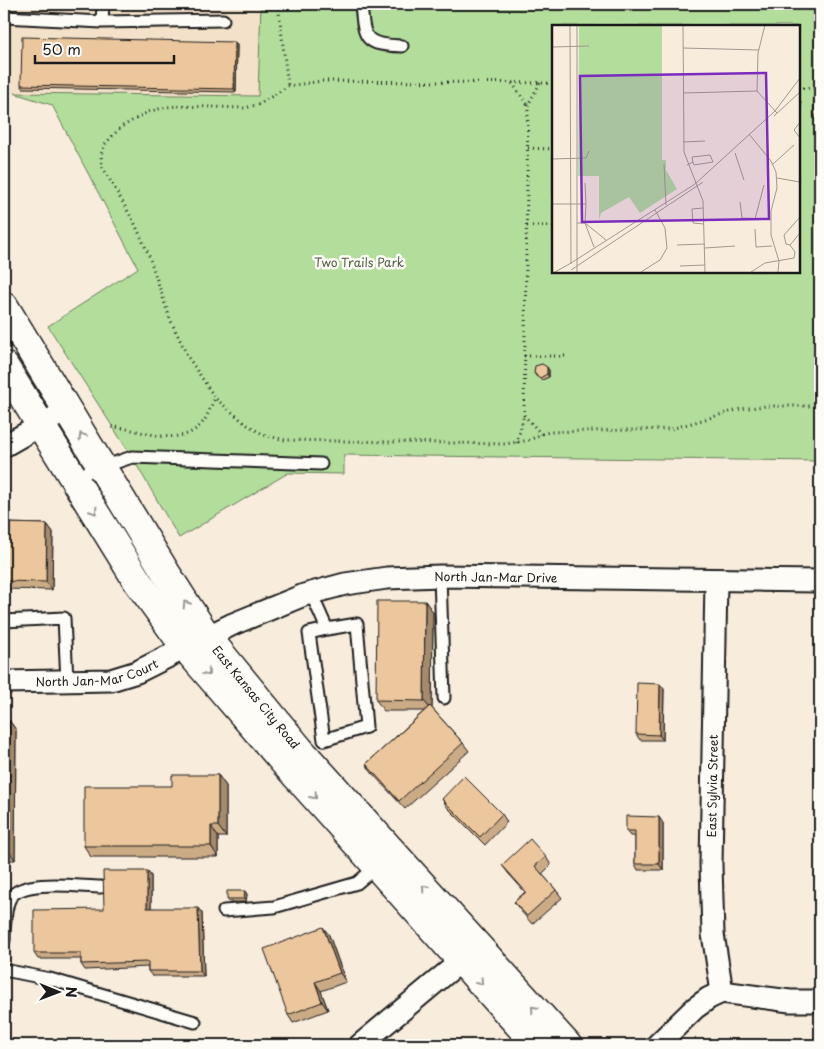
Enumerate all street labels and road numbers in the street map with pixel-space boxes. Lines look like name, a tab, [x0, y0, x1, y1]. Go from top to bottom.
street label: North Jan-Mar Drive	[434, 567, 558, 587]
street label: East Kansas City Road	[208, 641, 304, 753]
street label: North Jan-Mar Court	[35, 654, 161, 690]
street label: East Sylvia Street	[702, 734, 722, 838]

